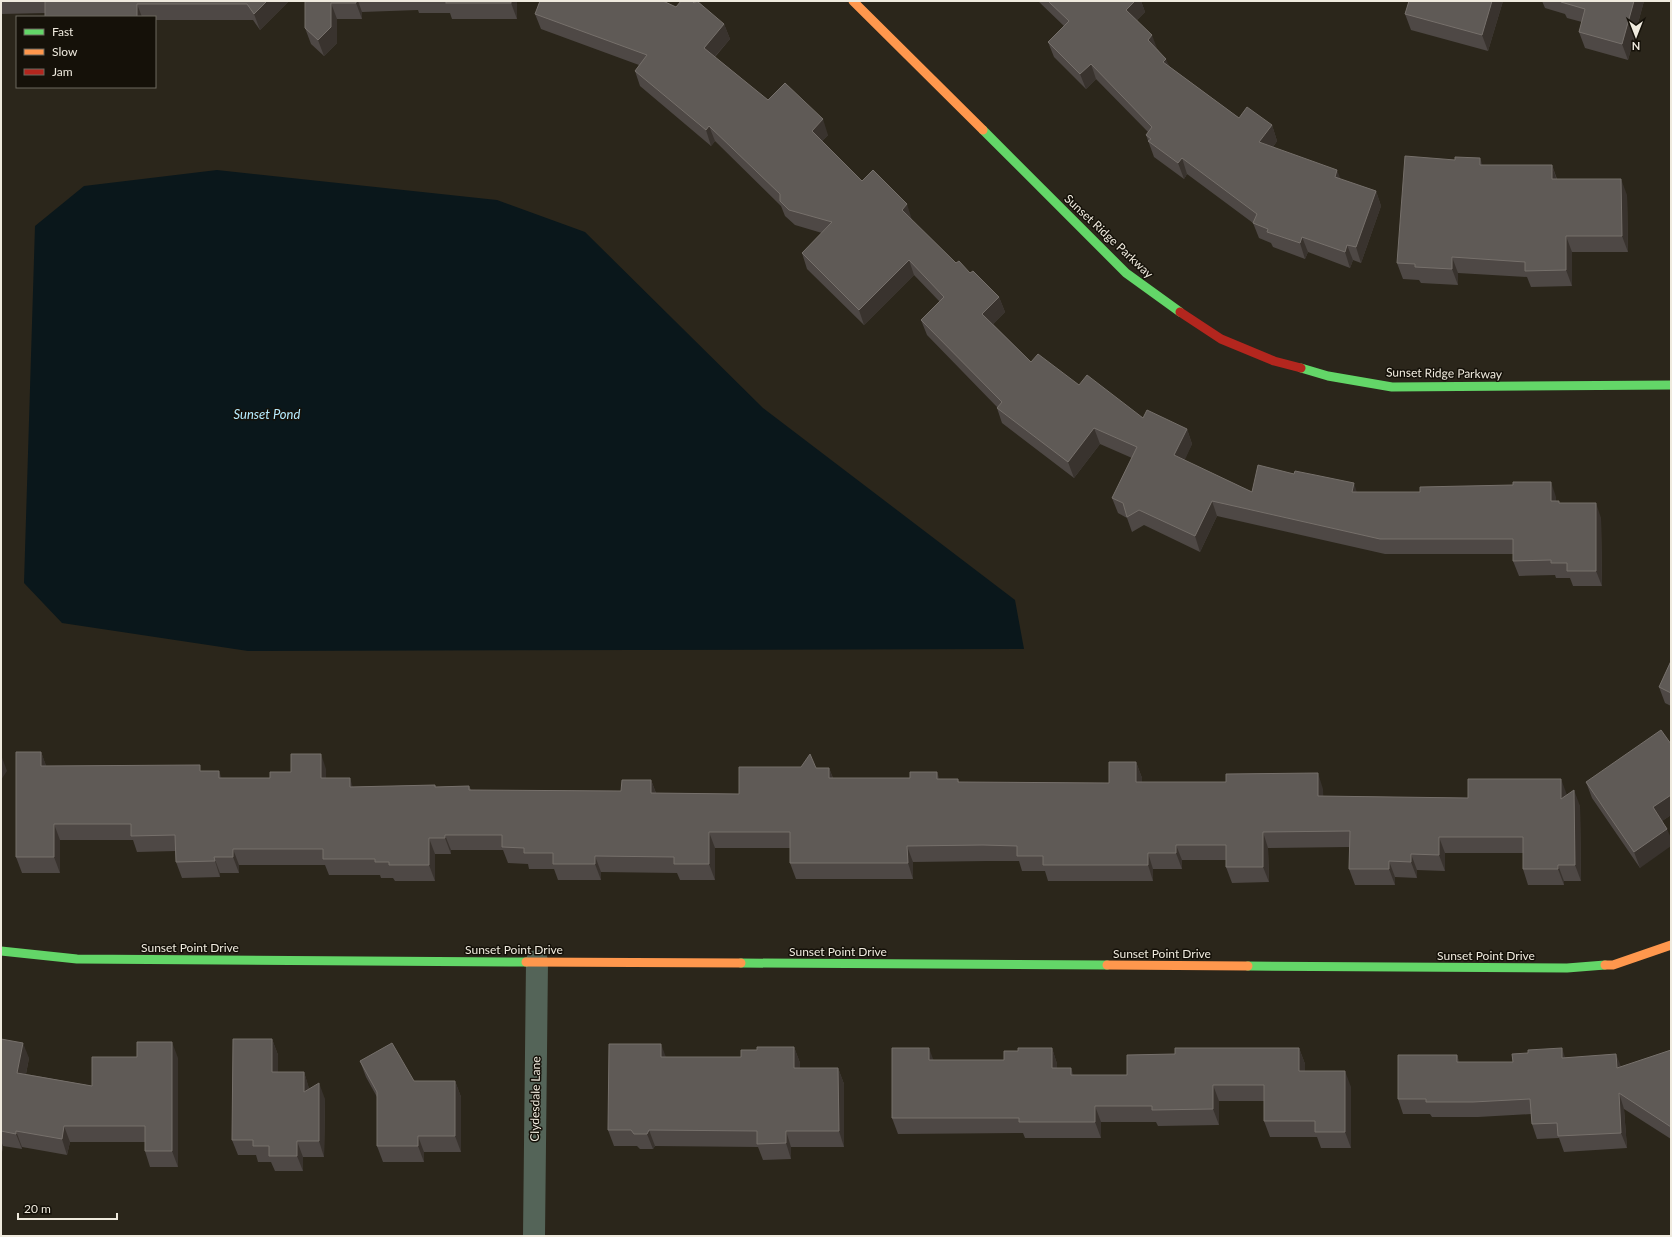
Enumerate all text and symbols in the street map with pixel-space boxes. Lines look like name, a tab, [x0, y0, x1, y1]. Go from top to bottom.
legend	[16, 16, 156, 88]
north arrow	[1616, 16, 1656, 56]
text: Fast	[52, 24, 74, 39]
text: N	[1632, 40, 1640, 53]
text: Slow	[52, 44, 78, 59]
text: Jam	[52, 64, 73, 79]
street label: Sunset Ridge Parkway	[1061, 191, 1157, 282]
street label: Sunset Ridge Parkway	[1386, 364, 1503, 382]
water label: Sunset Pond	[234, 406, 301, 422]
street label: Sunset Point Drive	[141, 940, 239, 955]
street label: Sunset Point Drive	[465, 942, 563, 957]
street label: Sunset Point Drive	[789, 944, 887, 959]
street label: Sunset Point Drive	[1113, 946, 1211, 961]
street label: Sunset Point Drive	[1437, 948, 1535, 963]
street label: Clydesdale Lane	[527, 1056, 543, 1142]
scale bar	[18, 1195, 117, 1221]
text: 20 m	[24, 1201, 51, 1216]

